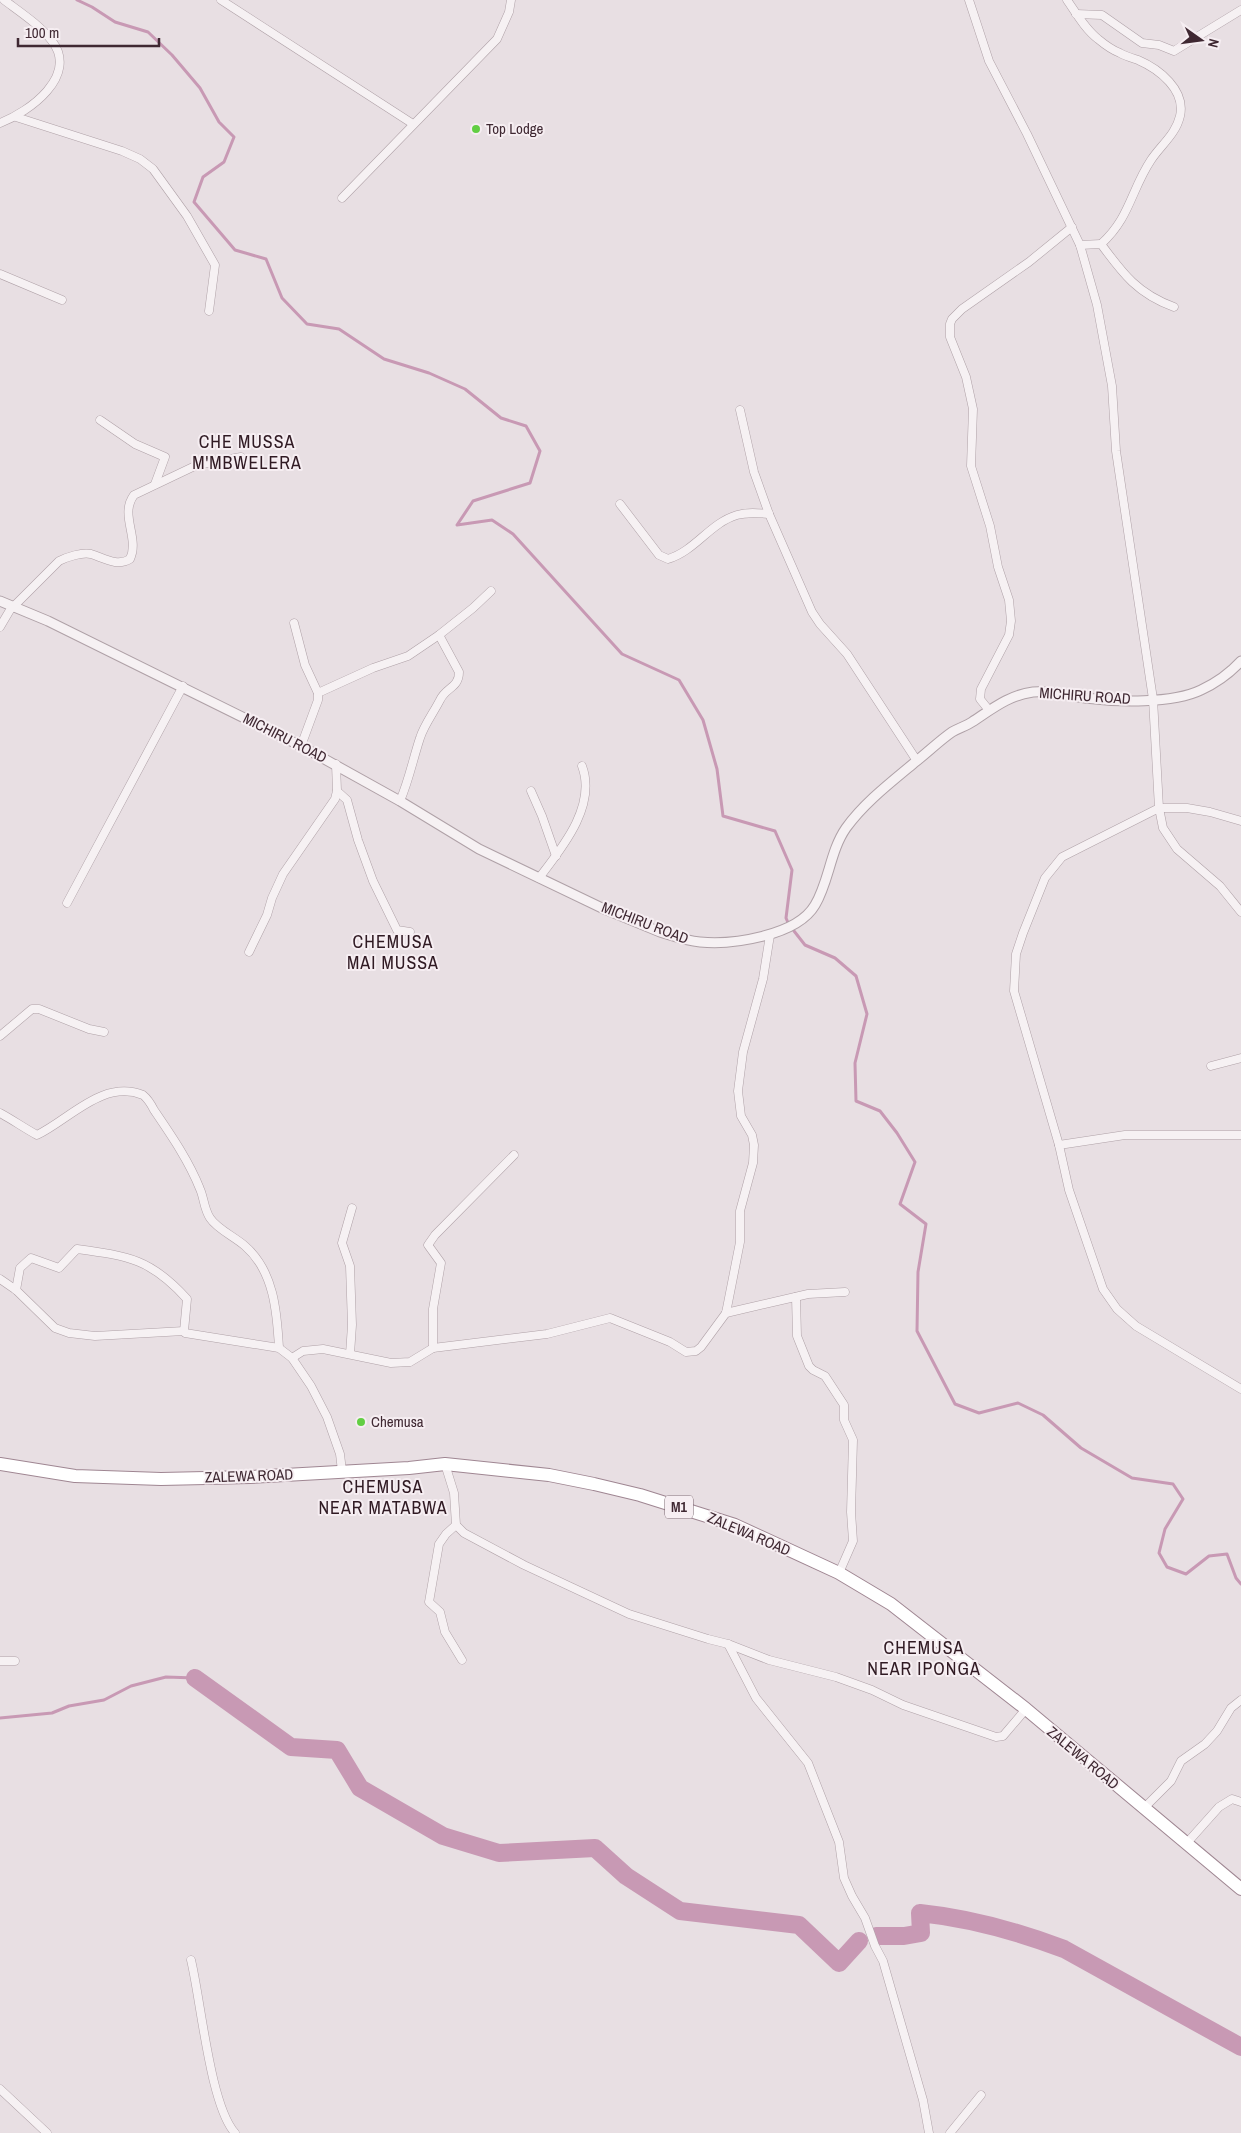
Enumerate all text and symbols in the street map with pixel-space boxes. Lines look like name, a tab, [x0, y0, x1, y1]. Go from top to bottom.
scale bar	[18, 15, 159, 47]
north arrow	[1176, 15, 1226, 65]
text: 100 m	[25, 22, 59, 43]
text: N	[1204, 37, 1223, 49]
place label: Top Lodge	[486, 118, 544, 139]
marker: Top Lodge	[470, 123, 482, 135]
district label: CHE MUSSA M'MBWELERA	[192, 429, 302, 475]
street label: MICHIRU ROAD	[1039, 682, 1132, 709]
street label: MICHIRU ROAD	[240, 707, 331, 768]
street label: MICHIRU ROAD	[599, 896, 692, 949]
district label: CHEMUSA MAI MUSSA	[347, 929, 439, 975]
place label: Chemusa	[371, 1411, 424, 1432]
marker: Chemusa	[355, 1416, 367, 1428]
street label: ZALEWA ROAD	[204, 1463, 294, 1488]
district label: CHEMUSA NEAR MATABWA	[318, 1474, 448, 1520]
road number: M1	[665, 1495, 693, 1518]
street label: ZALEWA ROAD	[704, 1507, 794, 1561]
district label: CHEMUSA NEAR IPONGA	[867, 1635, 981, 1681]
street label: ZALEWA ROAD	[1043, 1721, 1124, 1794]

